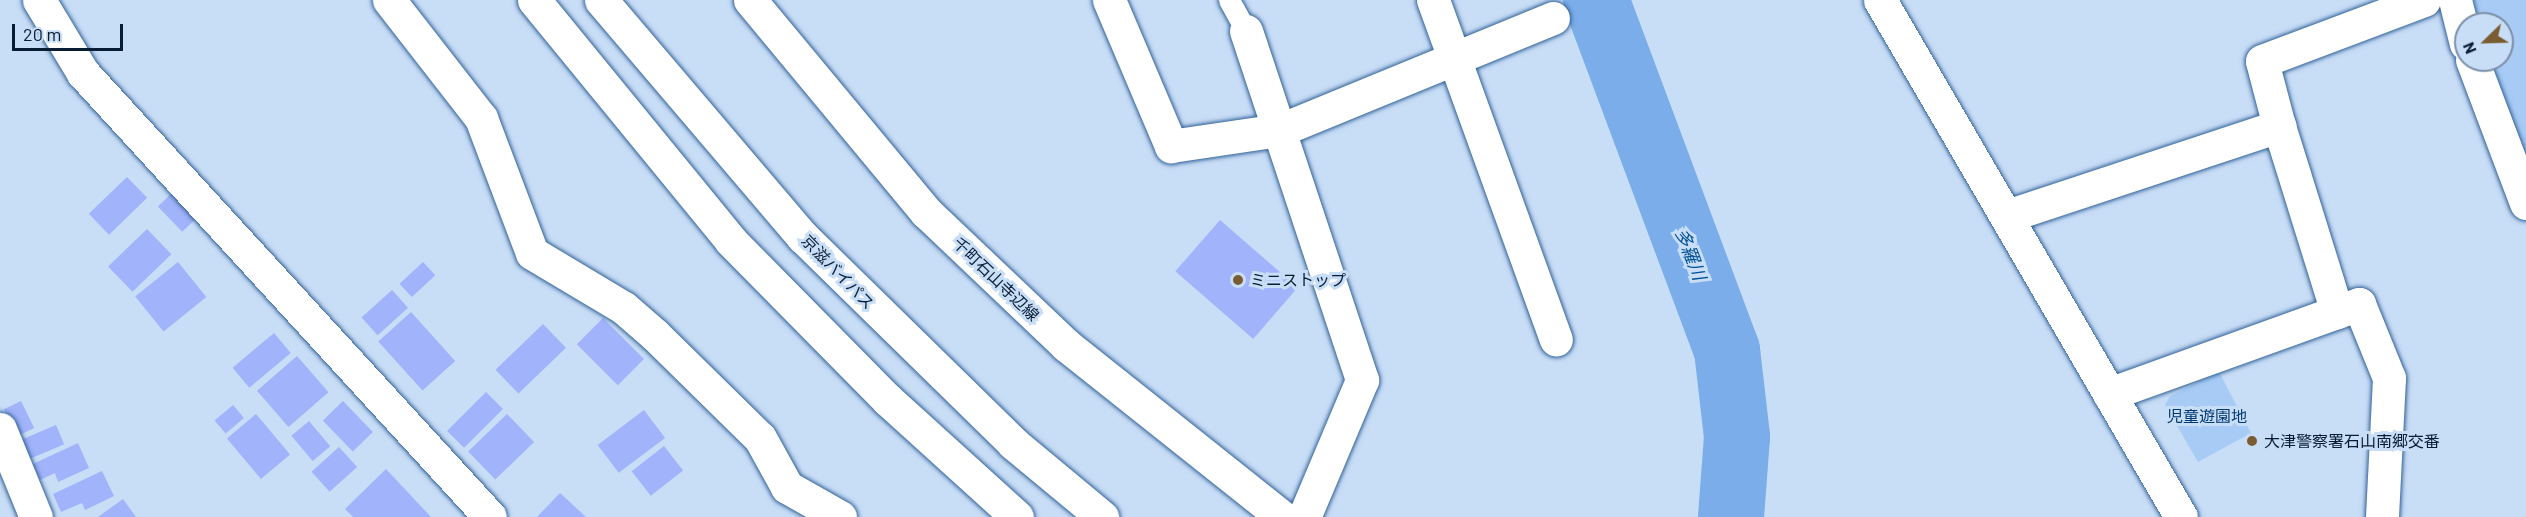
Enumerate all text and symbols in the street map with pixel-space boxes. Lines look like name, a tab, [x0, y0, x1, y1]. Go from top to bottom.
scale bar	[15, 12, 126, 50]
north arrow	[2454, 12, 2514, 72]
text: 20 m	[23, 23, 61, 45]
text: N	[2458, 40, 2480, 57]
water label: 多羅川	[1671, 225, 1711, 283]
street label: 京滋バイパス	[798, 231, 878, 313]
street label: 千町石山寺辺線	[949, 233, 1043, 325]
place label: ミニストップ	[1250, 270, 1346, 290]
marker: ミニストップ	[1231, 273, 1245, 287]
park label: 児童遊園地	[2167, 406, 2247, 426]
place label: 大津警察署石山南郷交番	[2264, 431, 2440, 451]
marker: 大津警察署石山南郷交番	[2245, 434, 2259, 448]

